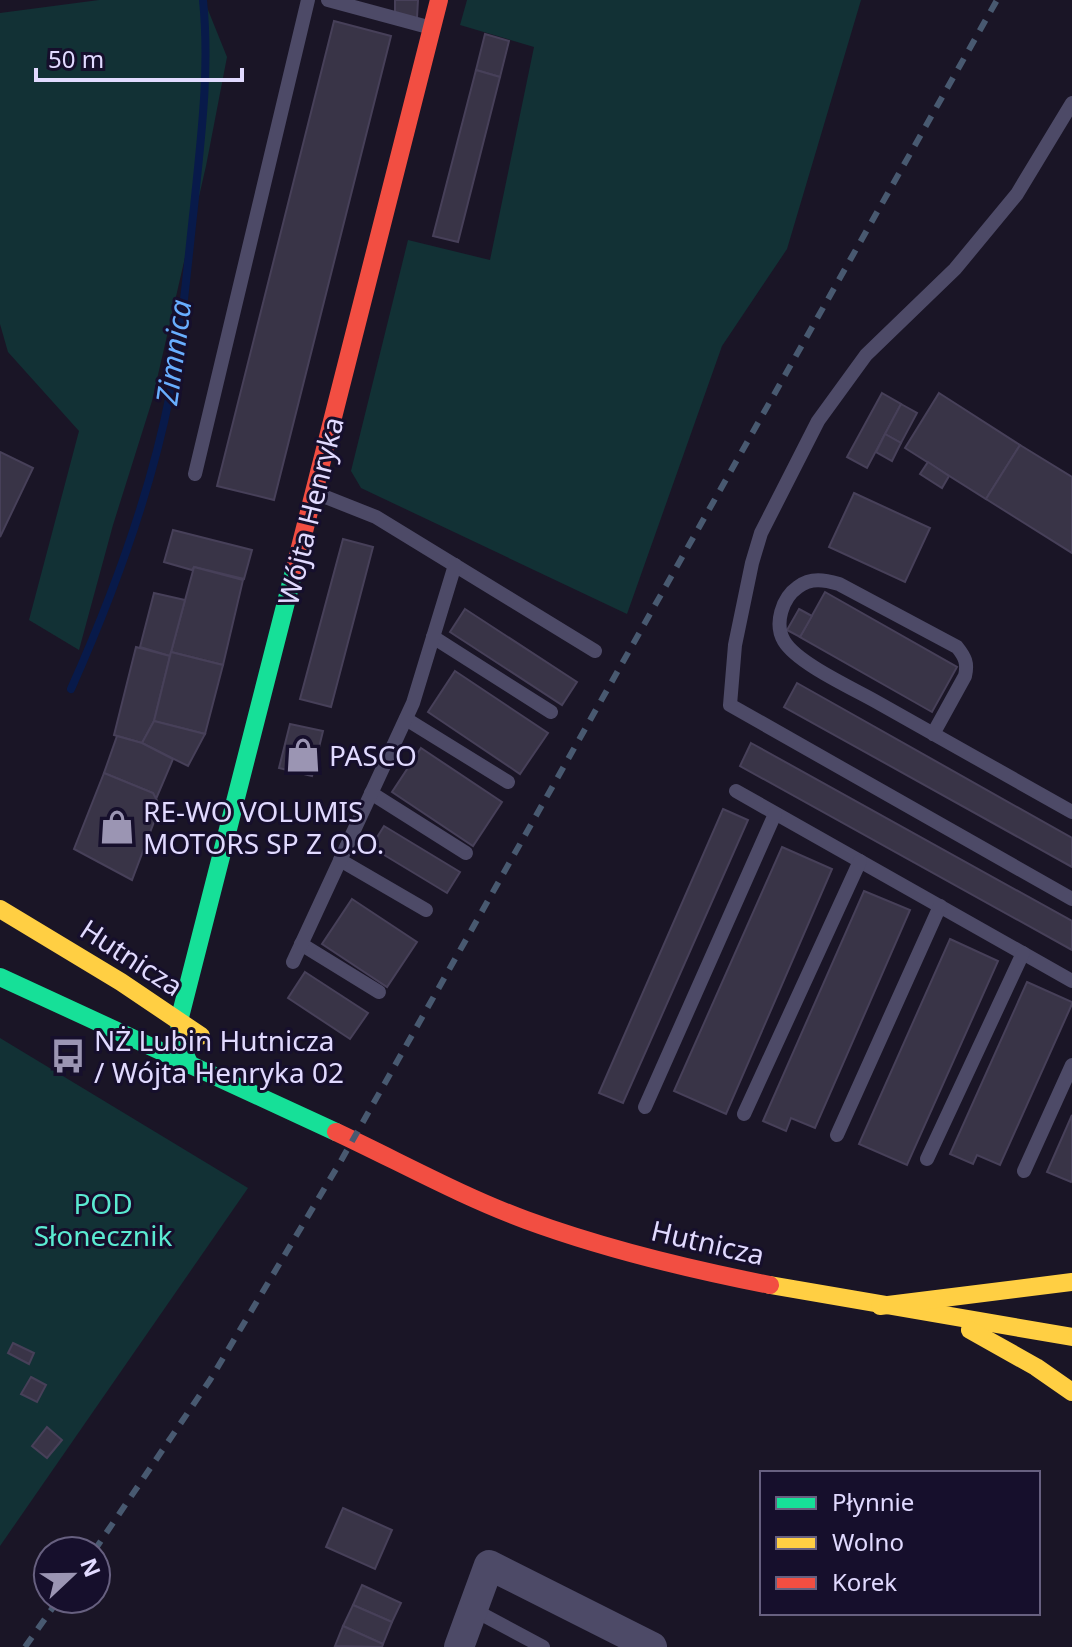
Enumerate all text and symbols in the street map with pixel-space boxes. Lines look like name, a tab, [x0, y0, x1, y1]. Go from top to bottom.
scale bar	[36, 32, 242, 82]
text: 50 m	[48, 42, 104, 75]
water label: Zimnica	[145, 297, 201, 408]
street label: Wójta Henryka	[268, 413, 352, 609]
shop icon: PASCO	[284, 736, 322, 774]
place label: PASCO	[329, 736, 417, 774]
place label: RE-WO VOLUMIS MOTORS SP Z O.O.	[143, 792, 384, 862]
shop icon: RE-WO VOLUMIS MOTORS SP Z O.O.	[98, 808, 136, 846]
street label: Hutnicza	[73, 910, 191, 1004]
place label: NŻ Lubin Hutnicza / Wójta Henryka 02	[94, 1021, 344, 1091]
bus stop icon: NŻ Lubin Hutnicza / Wójta Henryka 02	[49, 1037, 87, 1075]
park label: POD Słonecznik	[34, 1184, 172, 1254]
street label: Hutnicza	[648, 1211, 768, 1273]
legend	[760, 1471, 1040, 1615]
text: Płynnie	[832, 1485, 914, 1518]
text: Wolno	[832, 1525, 904, 1558]
north arrow	[32, 1535, 112, 1615]
text: N	[74, 1553, 109, 1581]
text: Korek	[832, 1565, 897, 1598]

